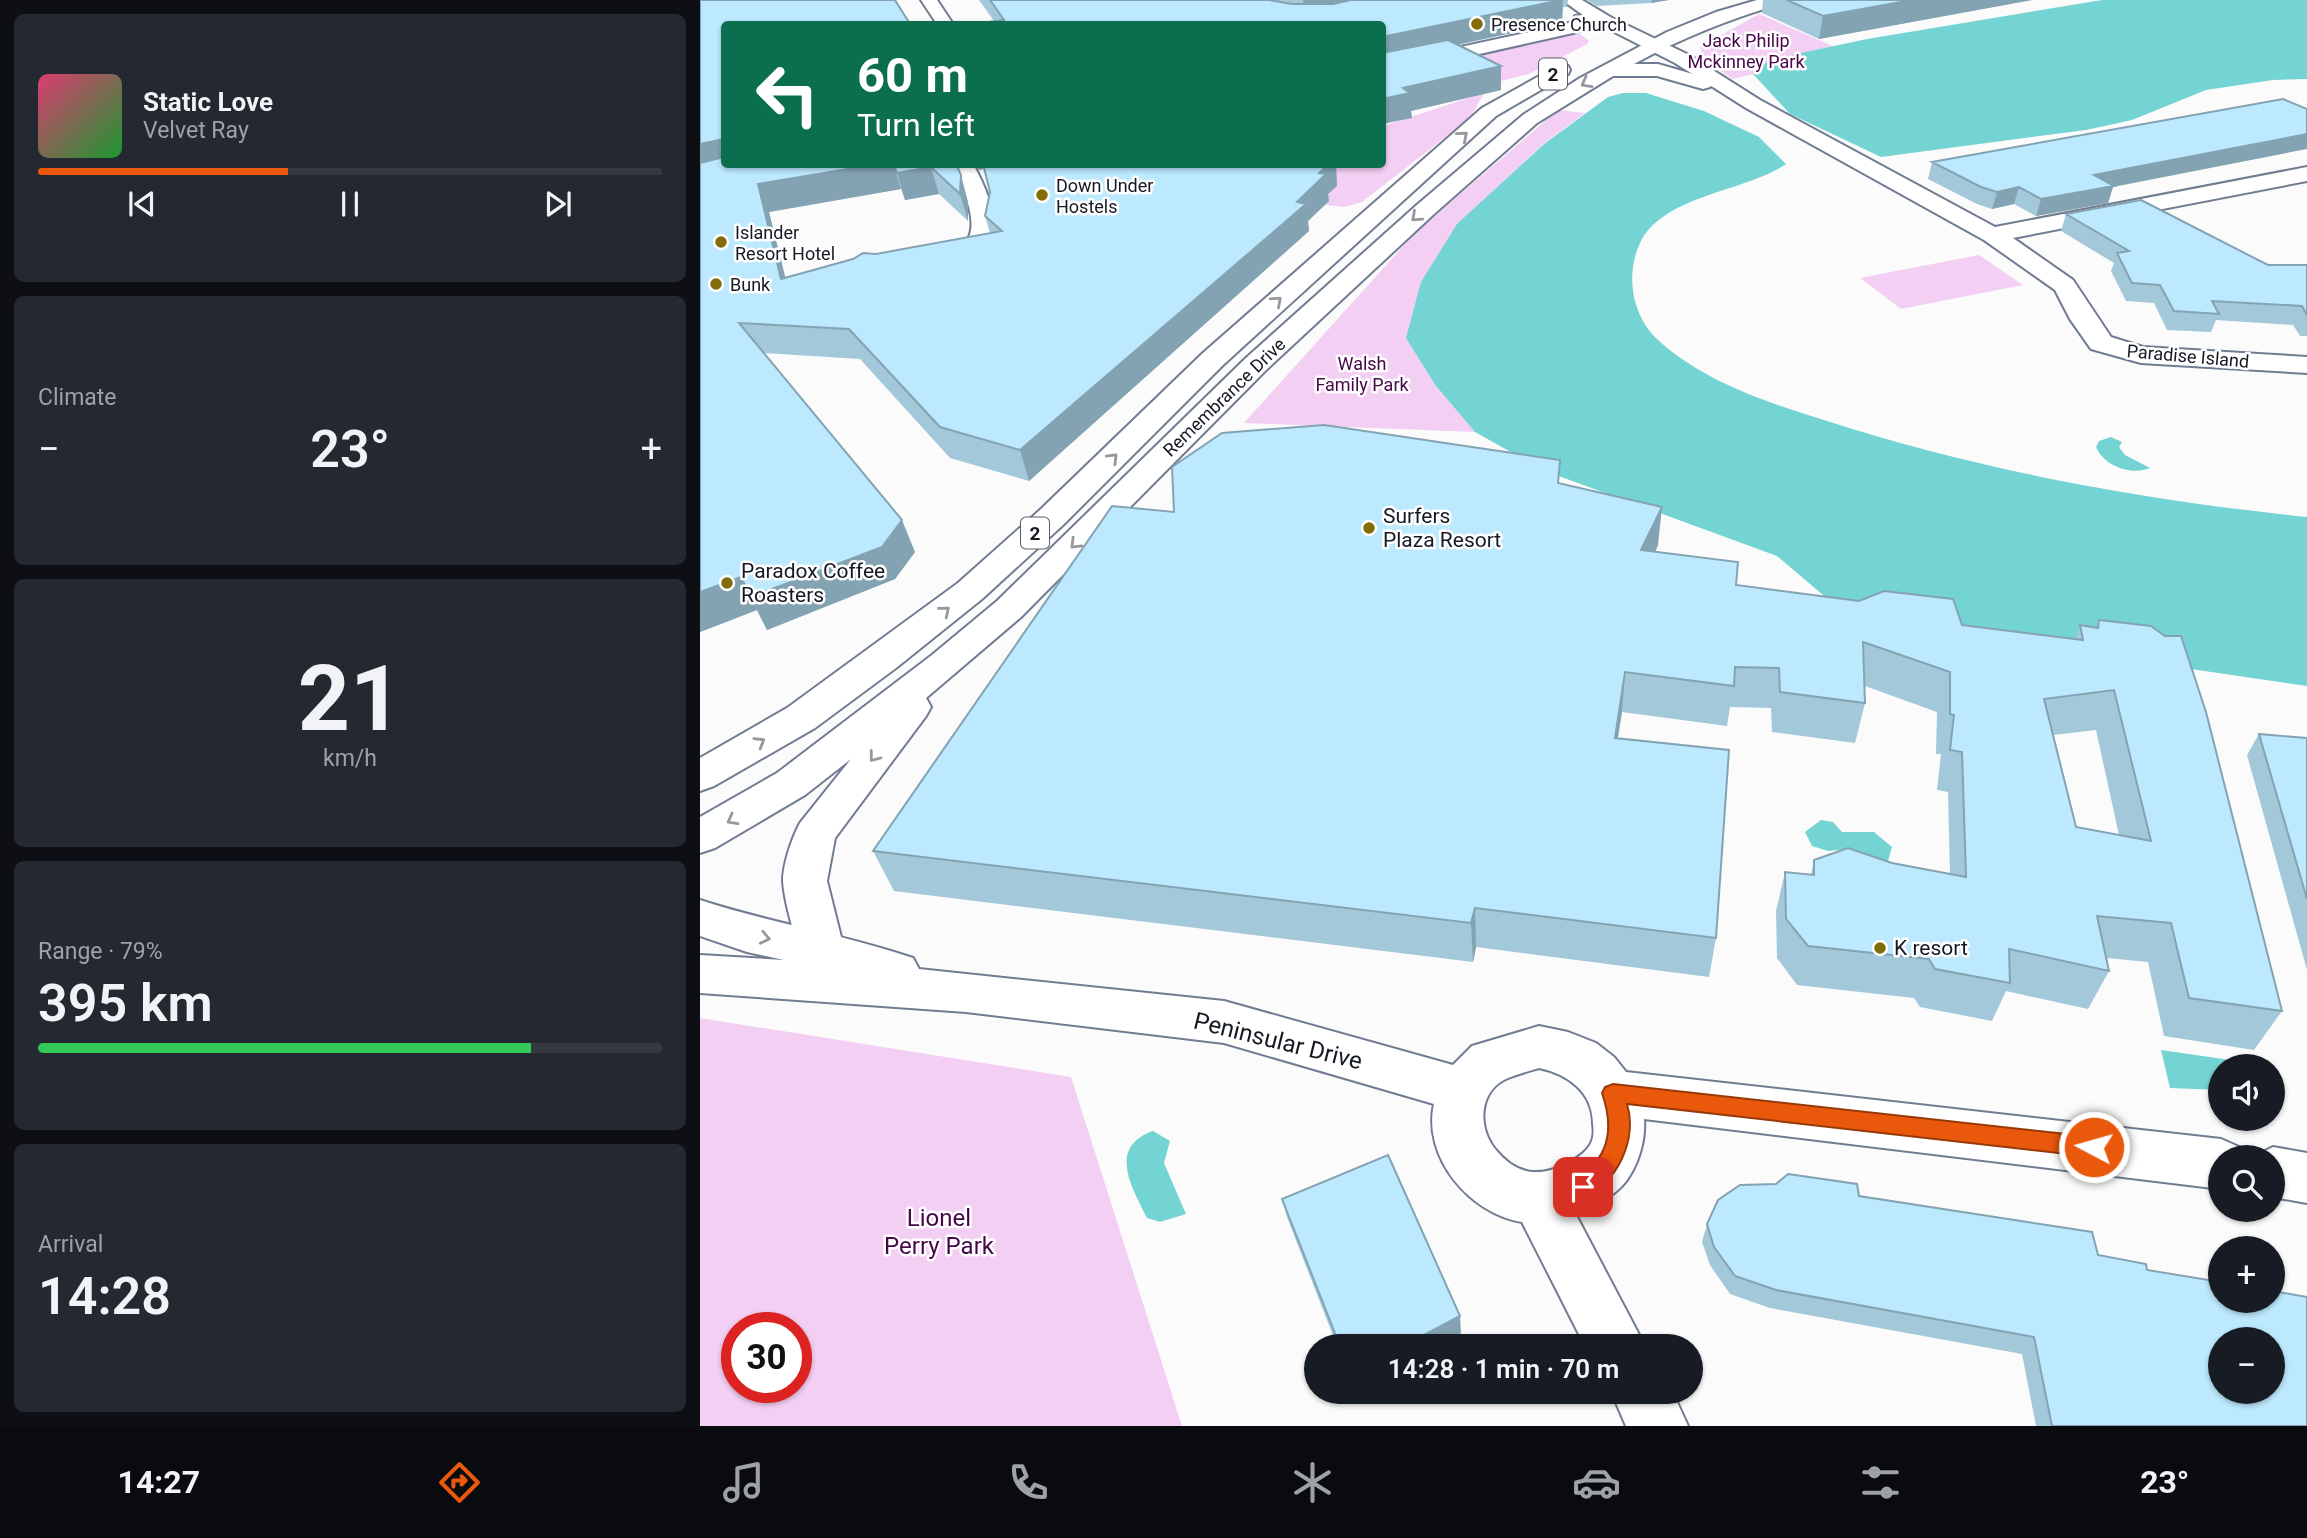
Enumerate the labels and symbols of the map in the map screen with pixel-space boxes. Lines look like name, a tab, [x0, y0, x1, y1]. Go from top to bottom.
place label: Presence Church	[1491, 14, 1627, 35]
marker: Presence Church	[1469, 16, 1485, 32]
park label: Jack Philip Mckinney Park	[1687, 30, 1805, 72]
road number: 2	[1539, 58, 1567, 90]
one-way arrow	[1581, 75, 1593, 88]
one-way arrow	[1454, 132, 1467, 144]
place label: Down Under Hostels	[1056, 175, 1153, 217]
marker: Down Under Hostels	[1034, 187, 1050, 203]
one-way arrow	[1411, 209, 1424, 222]
place label: Islander Resort Hotel	[735, 222, 835, 264]
marker: Islander Resort Hotel	[713, 234, 729, 250]
place label: Bunk	[730, 274, 771, 295]
marker: Bunk	[708, 276, 724, 292]
one-way arrow	[1269, 297, 1282, 309]
street label: Remembrance Drive	[1159, 333, 1289, 461]
street label: Paradise Island	[2126, 340, 2250, 372]
park label: Walsh Family Park	[1315, 353, 1409, 395]
one-way arrow	[1104, 453, 1117, 466]
place label: Surfers Plaza Resort	[1383, 504, 1501, 552]
road number: 2	[1021, 518, 1049, 548]
marker: Surfers Plaza Resort	[1361, 520, 1377, 536]
one-way arrow	[1070, 535, 1083, 548]
place label: Paradox Coffee Roasters	[741, 559, 885, 607]
marker: Paradox Coffee Roasters	[719, 575, 735, 591]
one-way arrow	[938, 607, 950, 620]
one-way arrow	[752, 738, 765, 751]
one-way arrow	[869, 749, 882, 761]
one-way arrow	[727, 812, 740, 825]
one-way arrow	[759, 929, 771, 944]
place label: K resort	[1894, 936, 1968, 960]
marker: K resort	[1872, 940, 1888, 956]
street label: Peninsular Drive	[1191, 1007, 1365, 1075]
position arrow	[2057, 1110, 2131, 1184]
pin	[1553, 1157, 1613, 1217]
park label: Lionel Perry Park	[884, 1204, 995, 1260]
speed limit sign: 30	[721, 1312, 812, 1403]

